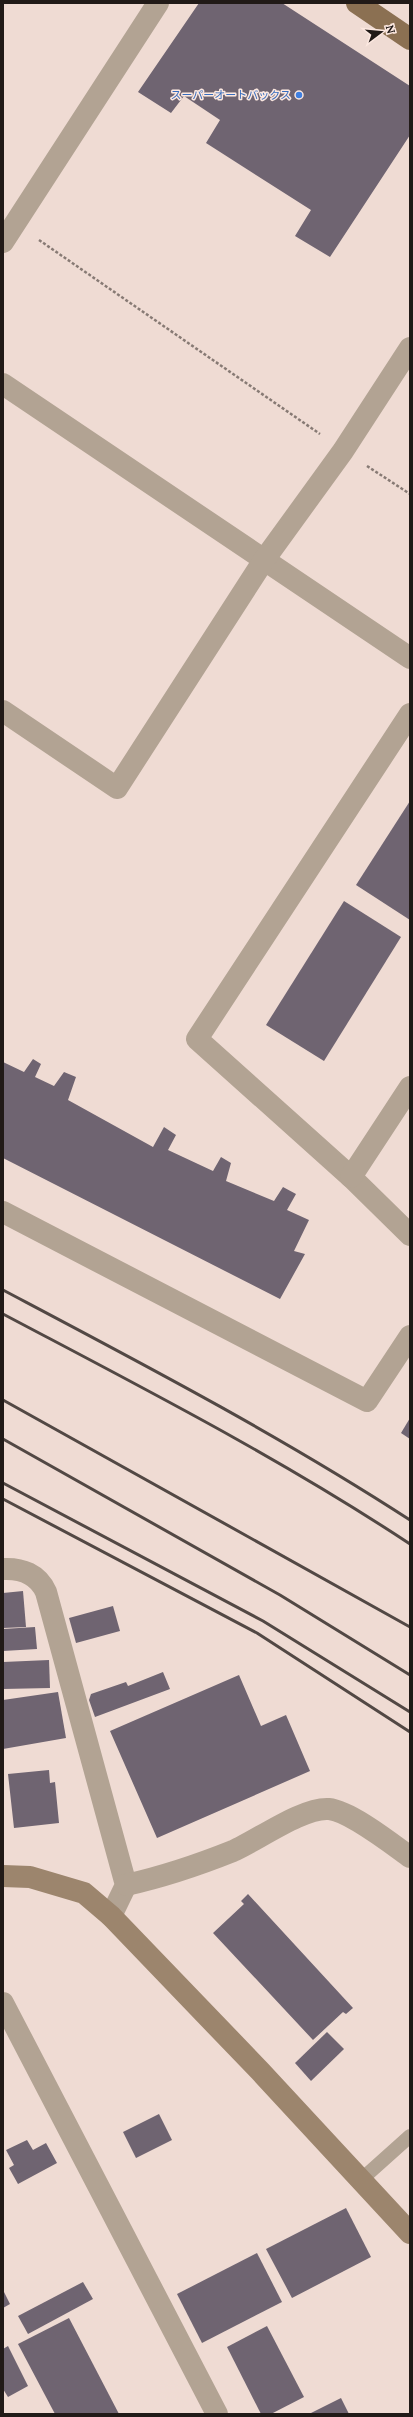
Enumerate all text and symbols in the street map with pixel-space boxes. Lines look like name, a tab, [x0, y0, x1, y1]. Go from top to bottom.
north arrow	[361, 12, 401, 52]
text: N	[383, 23, 399, 36]
place label: スーパーオートバックス	[170, 88, 291, 102]
marker: スーパーオートバックス	[294, 90, 304, 100]

